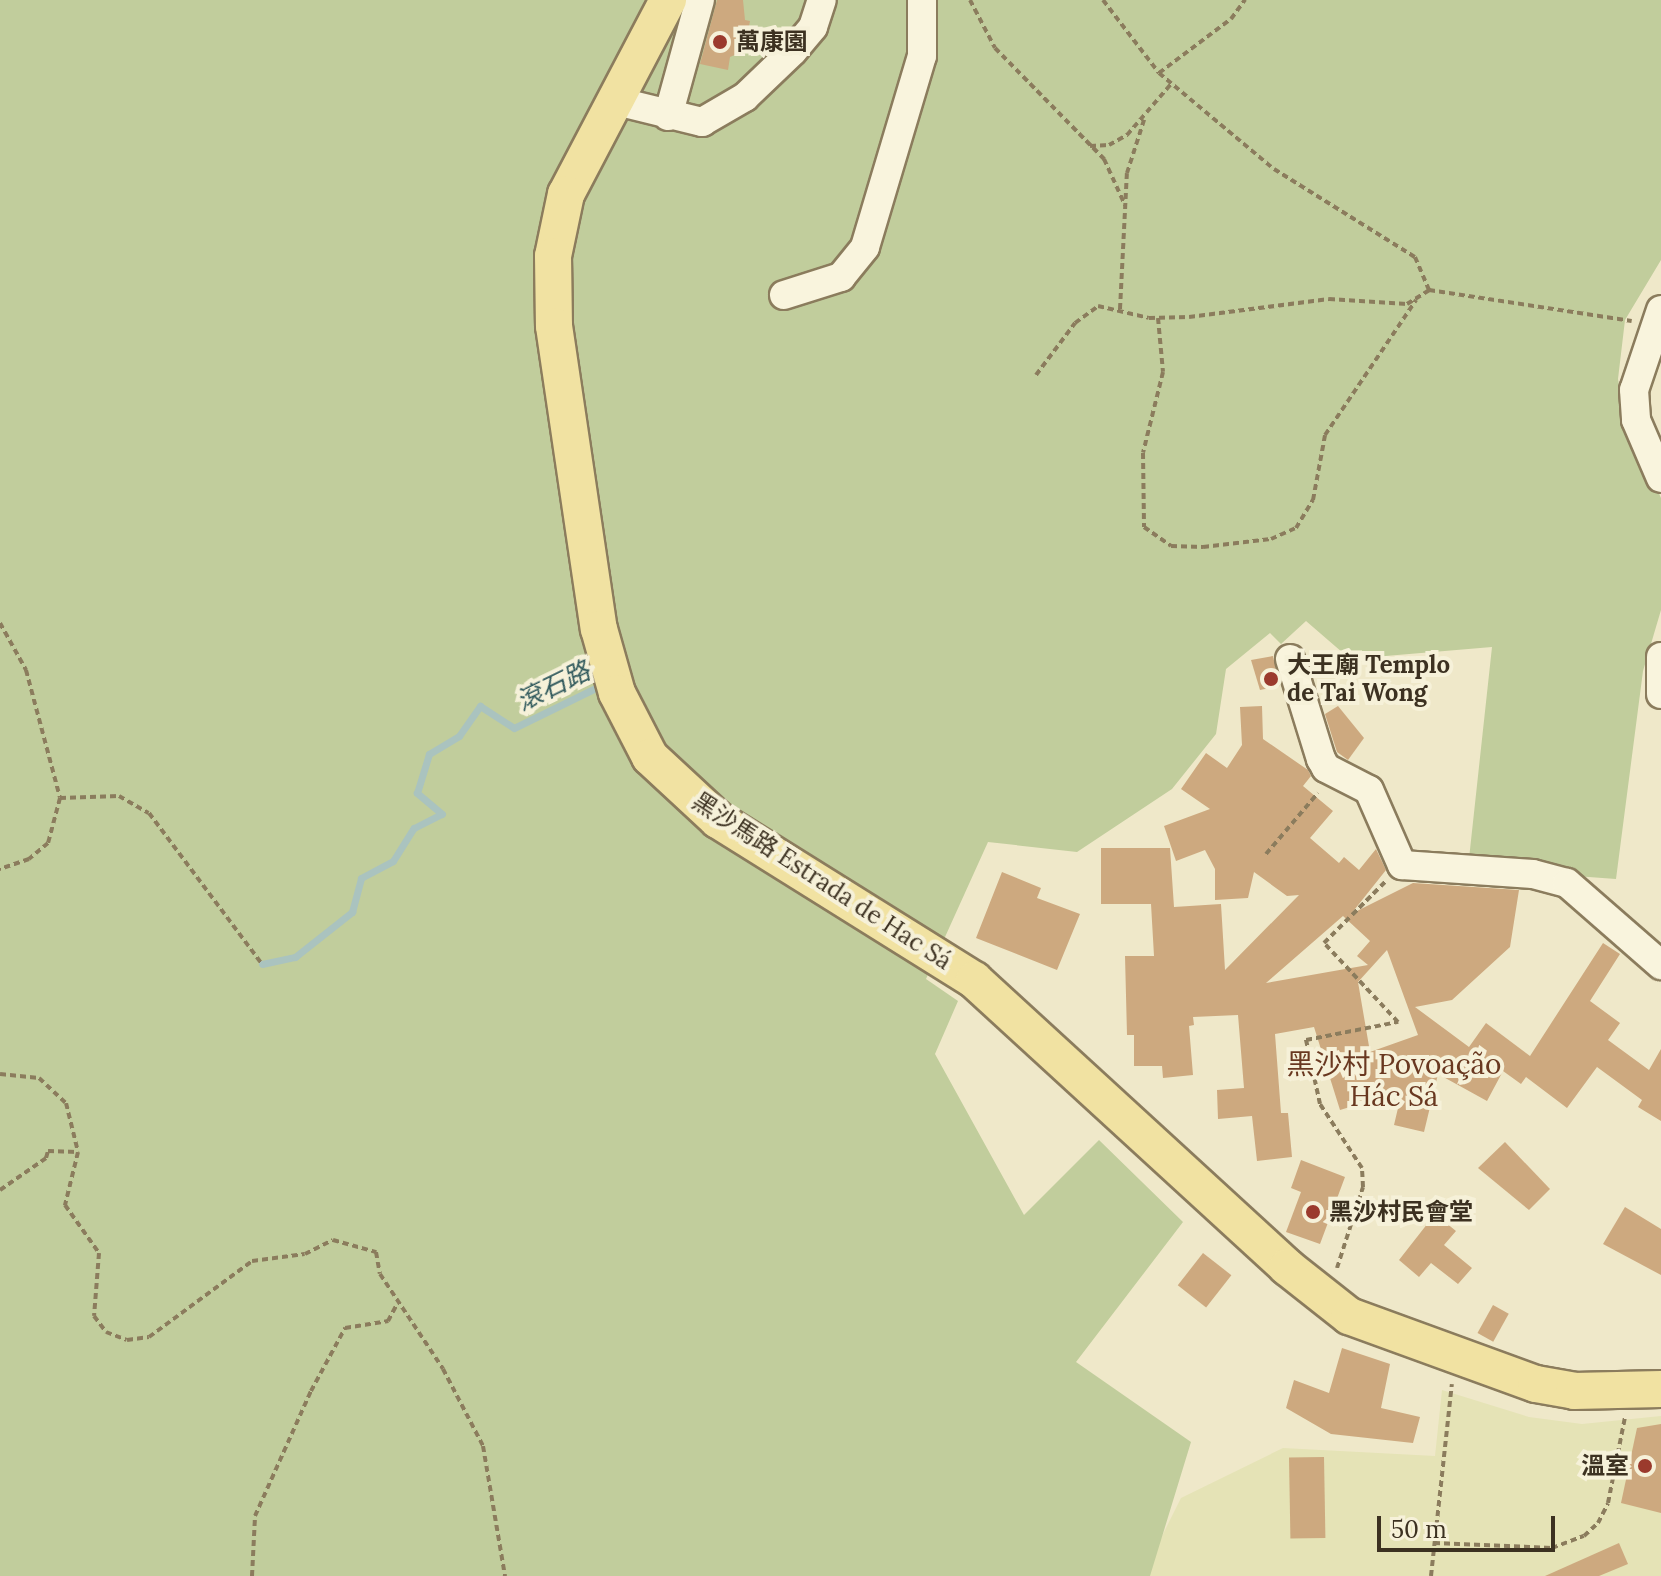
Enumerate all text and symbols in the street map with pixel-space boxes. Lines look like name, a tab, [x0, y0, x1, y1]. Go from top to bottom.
place label: 萬康園	[736, 28, 808, 56]
marker: 萬康園	[711, 33, 729, 51]
place label: 大王廟 Templo de Tai Wong	[1287, 651, 1450, 707]
water label: 滾石路	[511, 655, 595, 717]
marker: 大王廟 Templo de Tai Wong	[1262, 670, 1280, 688]
street label: 黑沙馬路 Estrada de Hac Sá	[687, 786, 957, 976]
district label: 黑沙村 Povoação Hác Sá	[1287, 1047, 1501, 1113]
place label: 黑沙村民會堂	[1329, 1198, 1473, 1226]
marker: 黑沙村民會堂	[1304, 1203, 1322, 1221]
place label: 溫室	[1581, 1452, 1629, 1480]
marker: 溫室	[1636, 1457, 1654, 1475]
scale bar	[1381, 1500, 1559, 1550]
text: 50 m	[1391, 1514, 1447, 1545]

